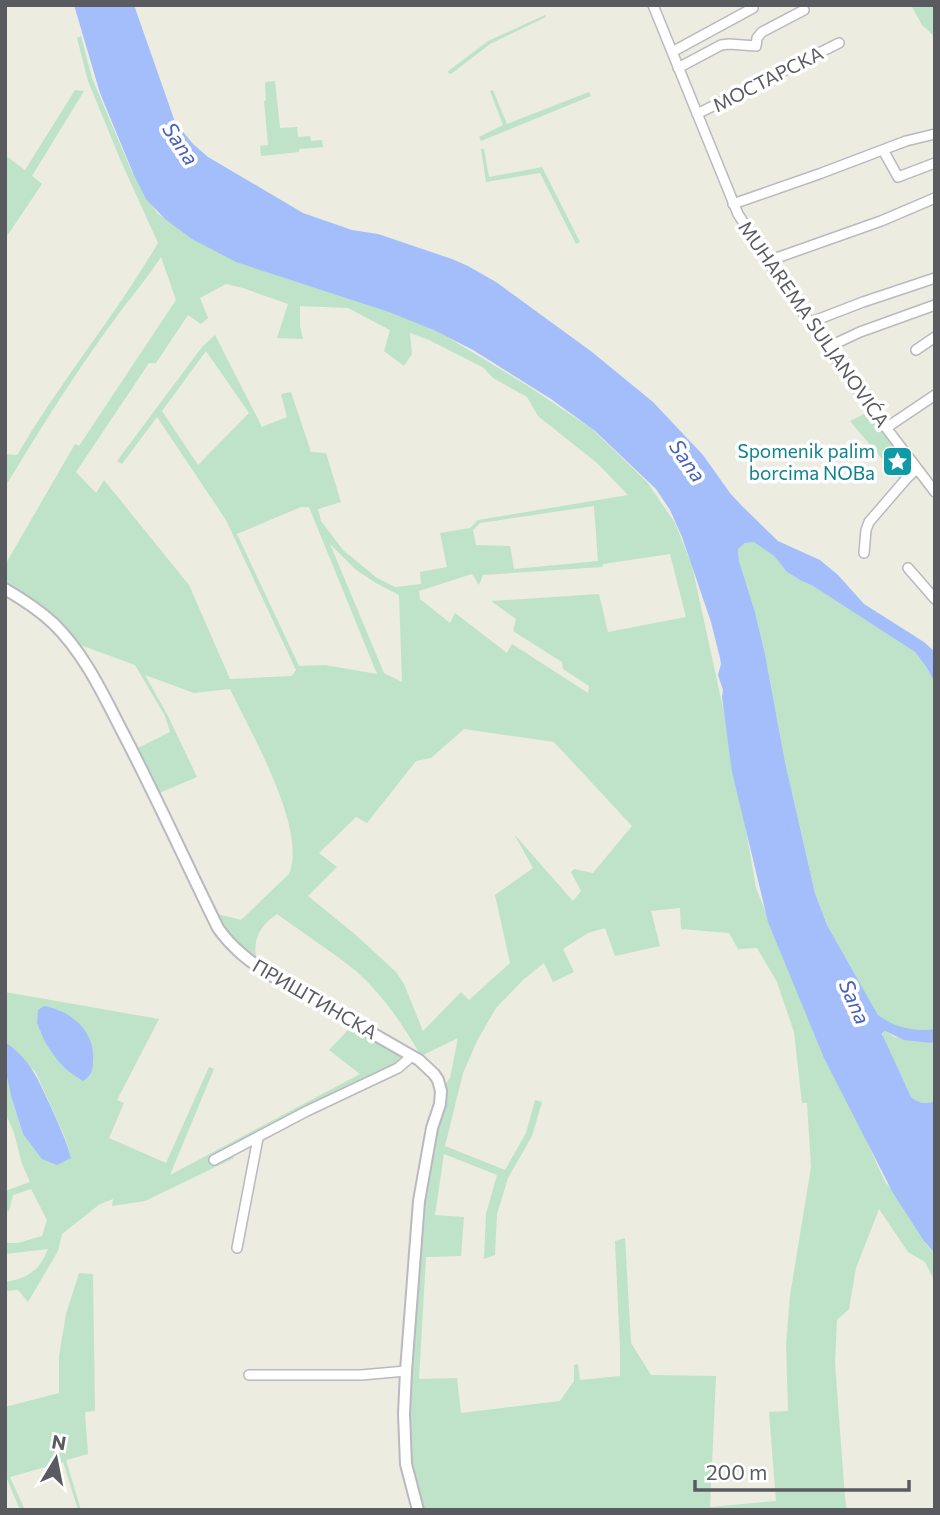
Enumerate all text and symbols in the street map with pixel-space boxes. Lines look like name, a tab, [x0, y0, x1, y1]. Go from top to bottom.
street label: МОСТАРСКА	[709, 41, 827, 116]
water label: Sana	[158, 117, 205, 169]
street label: MUHAREMA SULJANOVIĆA	[734, 216, 895, 431]
water label: Sana	[665, 434, 712, 486]
place label: Spomenik palim borcima NOBa	[737, 439, 875, 484]
place icon: Spomenik palim borcima NOBa	[881, 445, 915, 479]
street label: ПРИШТИНСКА	[249, 954, 382, 1044]
water label: Sana	[835, 975, 876, 1028]
north arrow	[21, 1424, 91, 1494]
text: N	[50, 1429, 68, 1454]
scale bar	[695, 1448, 908, 1492]
text: 200 m	[706, 1459, 767, 1484]

